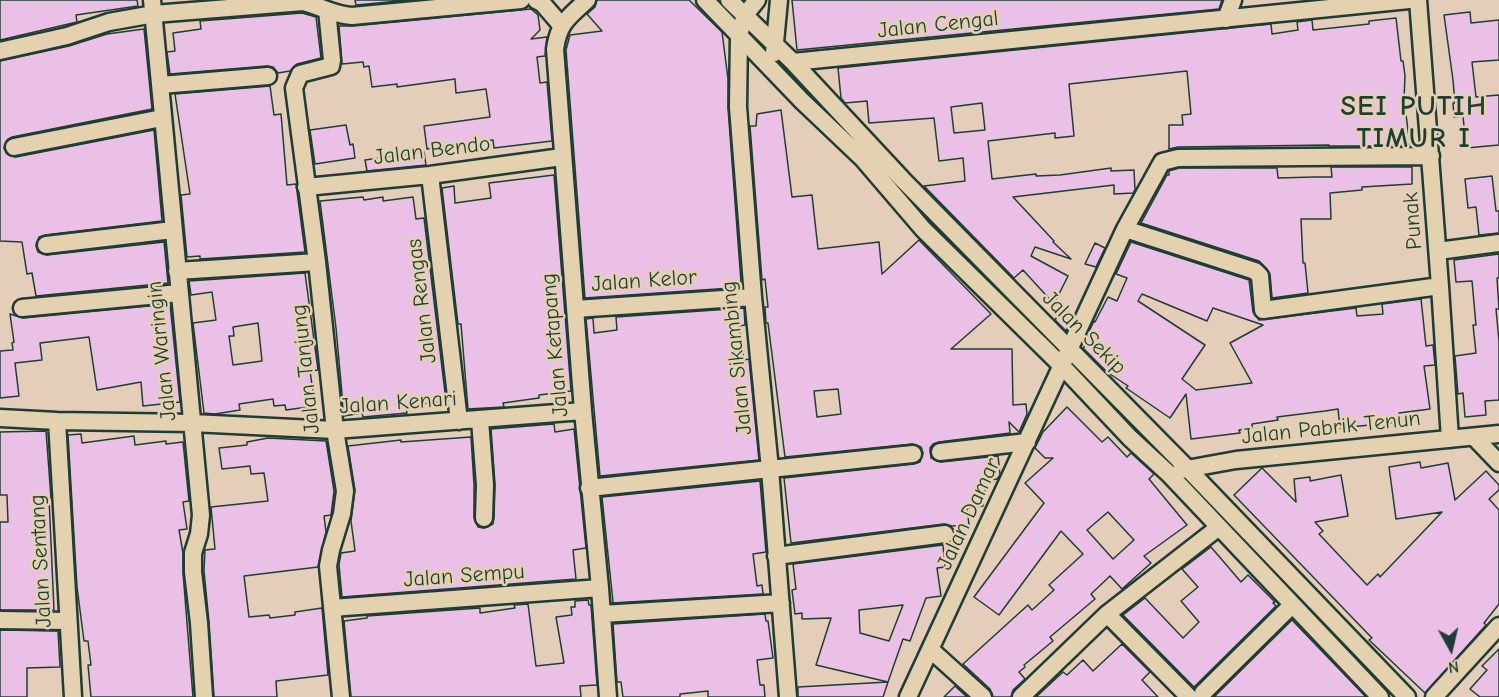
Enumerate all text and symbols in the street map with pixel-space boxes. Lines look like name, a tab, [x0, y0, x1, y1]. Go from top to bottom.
street label: Jalan Cengal	[876, 6, 1000, 44]
district label: SEI PUTIH TIMUR I	[1341, 90, 1487, 156]
street label: Jalan Bendo	[372, 131, 492, 171]
street label: Punak	[1398, 191, 1428, 251]
street label: Jalan Rengas	[401, 237, 443, 365]
street label: Jalan Kelor	[590, 264, 698, 298]
street label: Jalan Ketapang	[536, 272, 574, 418]
street label: Jalan Waringin	[142, 280, 182, 422]
street label: Jalan Sikambing	[716, 280, 758, 436]
street label: Jalan Sekip	[1037, 286, 1131, 380]
street label: Jalan Tanjung	[286, 303, 326, 435]
street label: Jalan Kenari	[338, 386, 458, 420]
street label: Jalan Pabrik Tenun	[1240, 405, 1422, 451]
street label: Jalan Damar	[932, 454, 1006, 574]
street label: Jalan Sentang	[24, 494, 58, 628]
street label: Jalan Sempu	[403, 559, 525, 593]
north arrow	[1421, 619, 1481, 679]
text: N	[1447, 657, 1460, 676]

